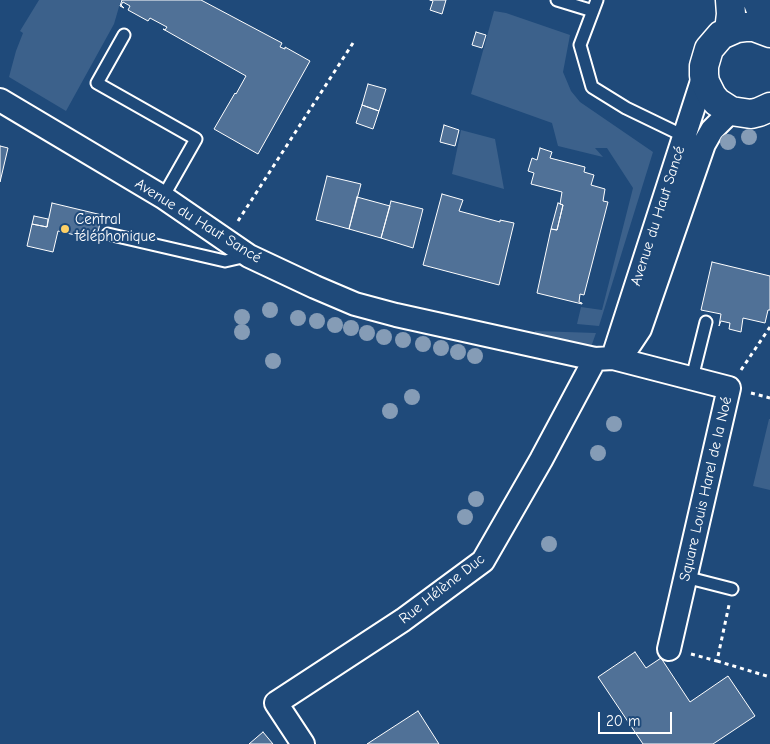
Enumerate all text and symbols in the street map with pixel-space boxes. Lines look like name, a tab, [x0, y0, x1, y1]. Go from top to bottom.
street label: Avenue du Haut Sancé	[627, 144, 689, 288]
street label: Avenue du Haut Sancé	[131, 175, 265, 267]
place label: Central téléphonique	[75, 211, 156, 246]
marker: Central téléphonique	[59, 223, 71, 235]
street label: Square Louis Harel de la Noé	[676, 395, 736, 583]
street label: Rue Hélène Duc	[396, 550, 488, 628]
scale bar	[600, 702, 674, 734]
text: 20 m	[606, 712, 640, 730]

